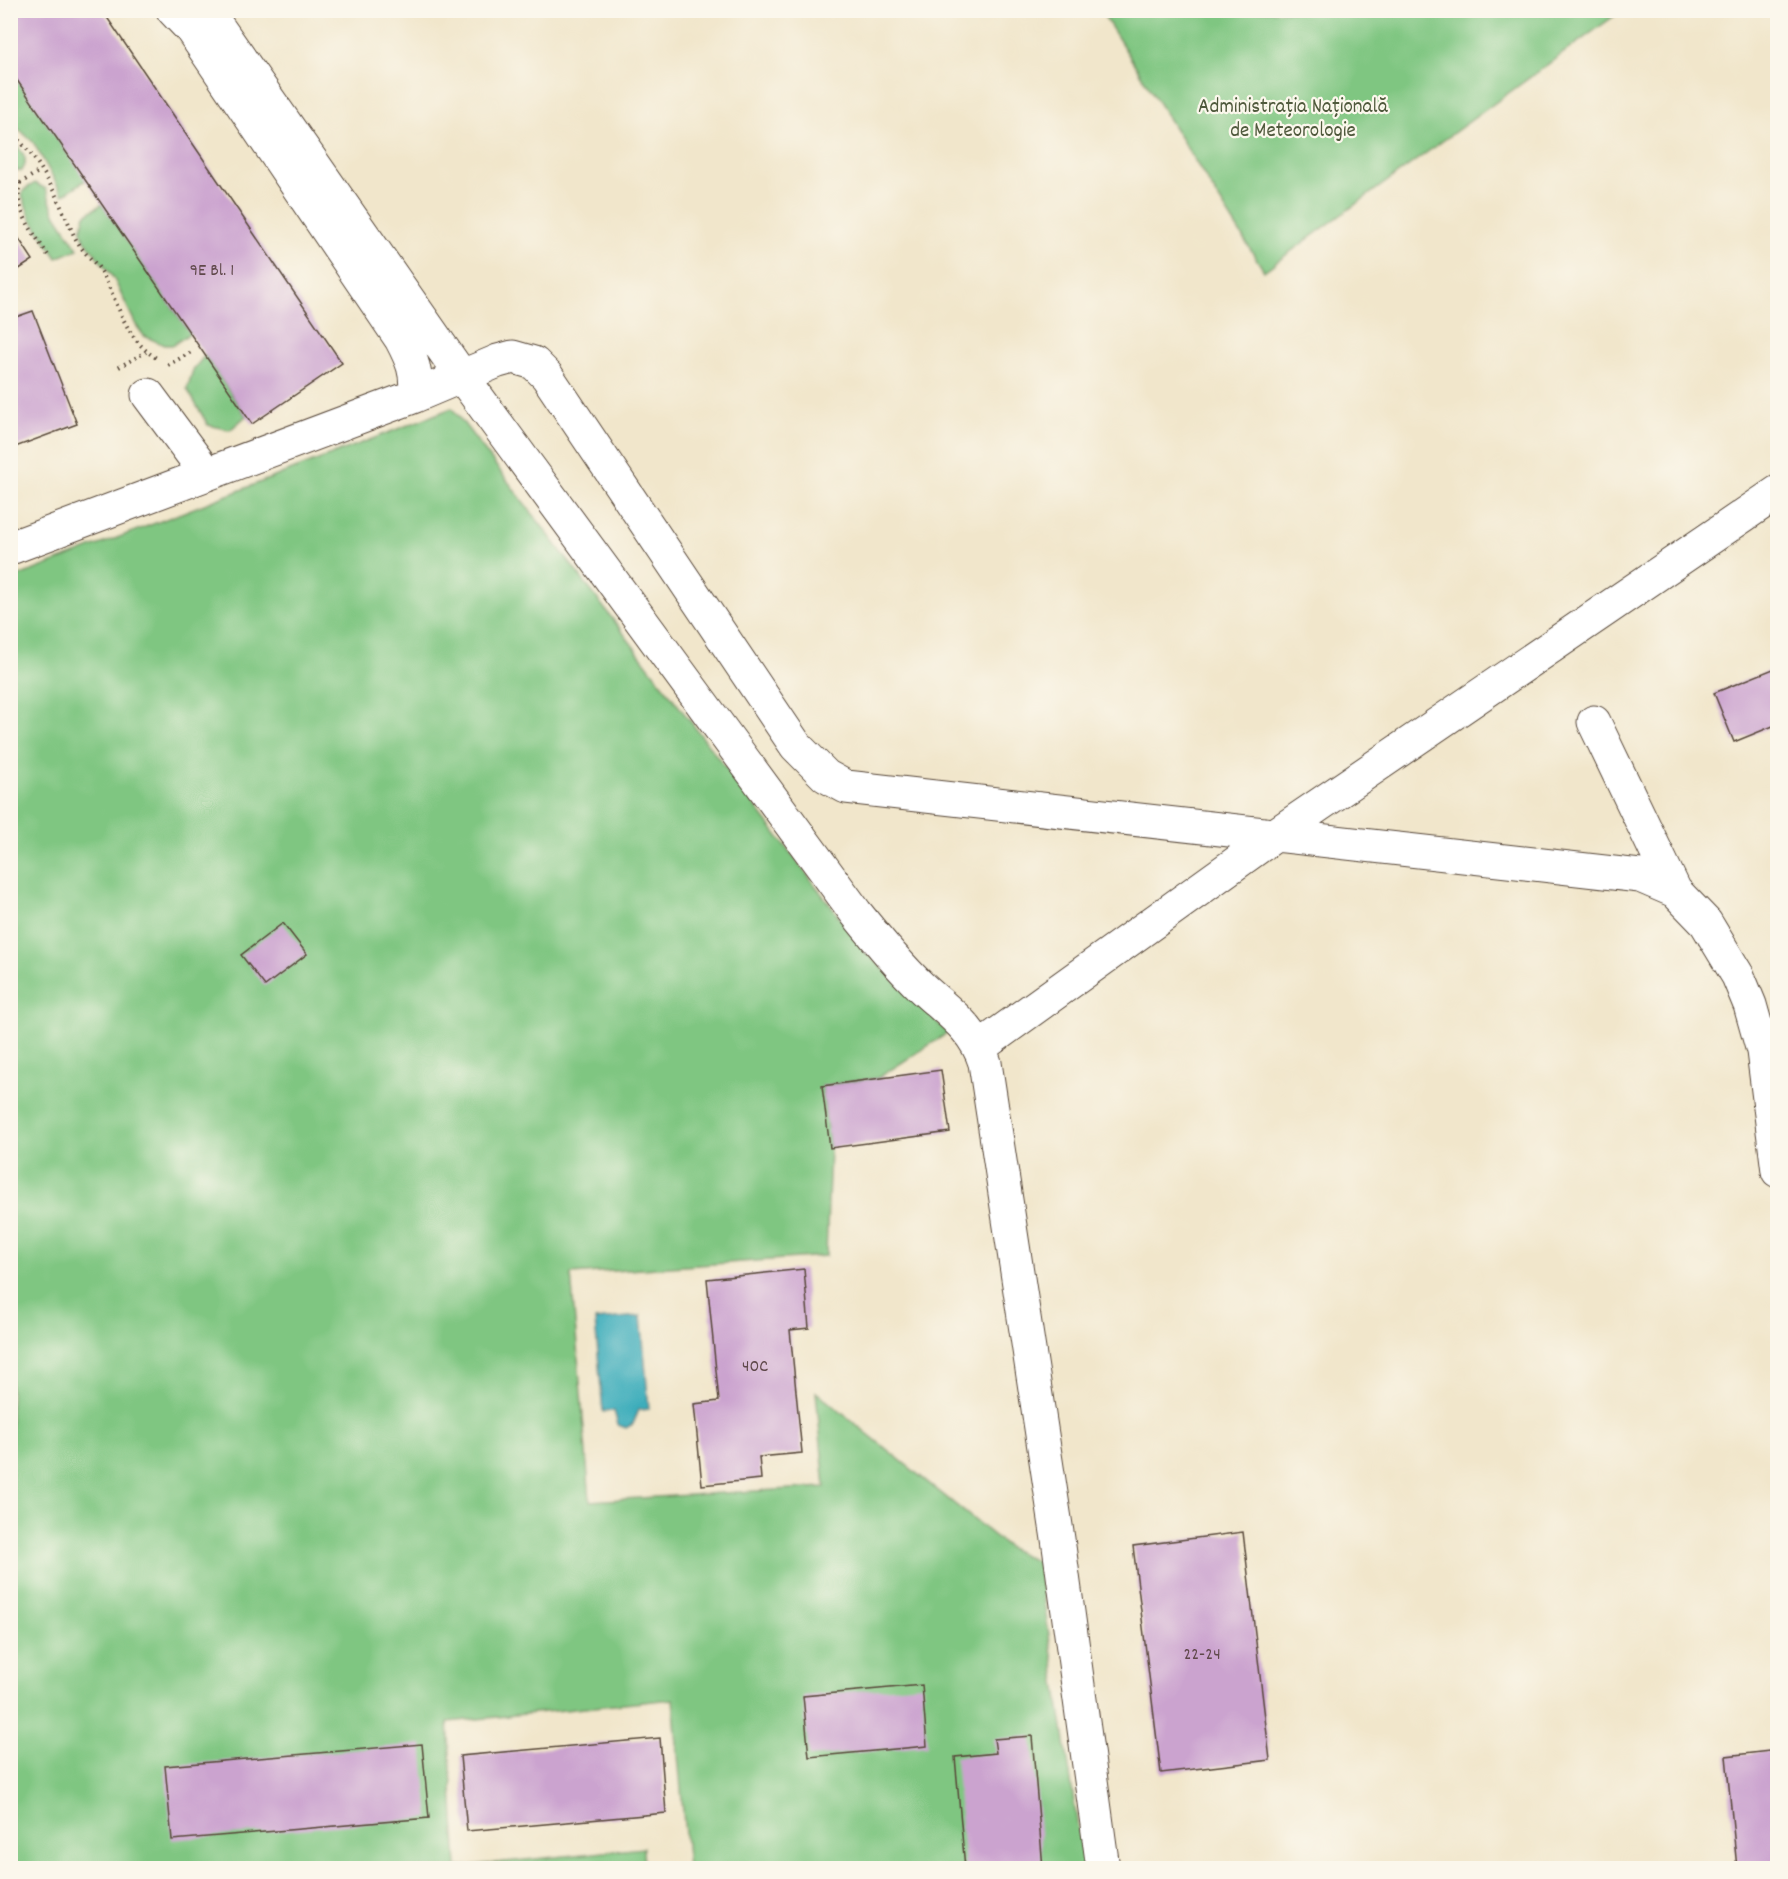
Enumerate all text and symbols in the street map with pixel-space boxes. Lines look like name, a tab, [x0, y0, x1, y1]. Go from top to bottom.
park label: Administrația Națională de Meteorologie	[1198, 93, 1388, 147]
house number: 9E Bl. 1	[190, 259, 234, 284]
house number: 40C	[742, 1355, 768, 1380]
house number: 22-24	[1183, 1643, 1221, 1668]

